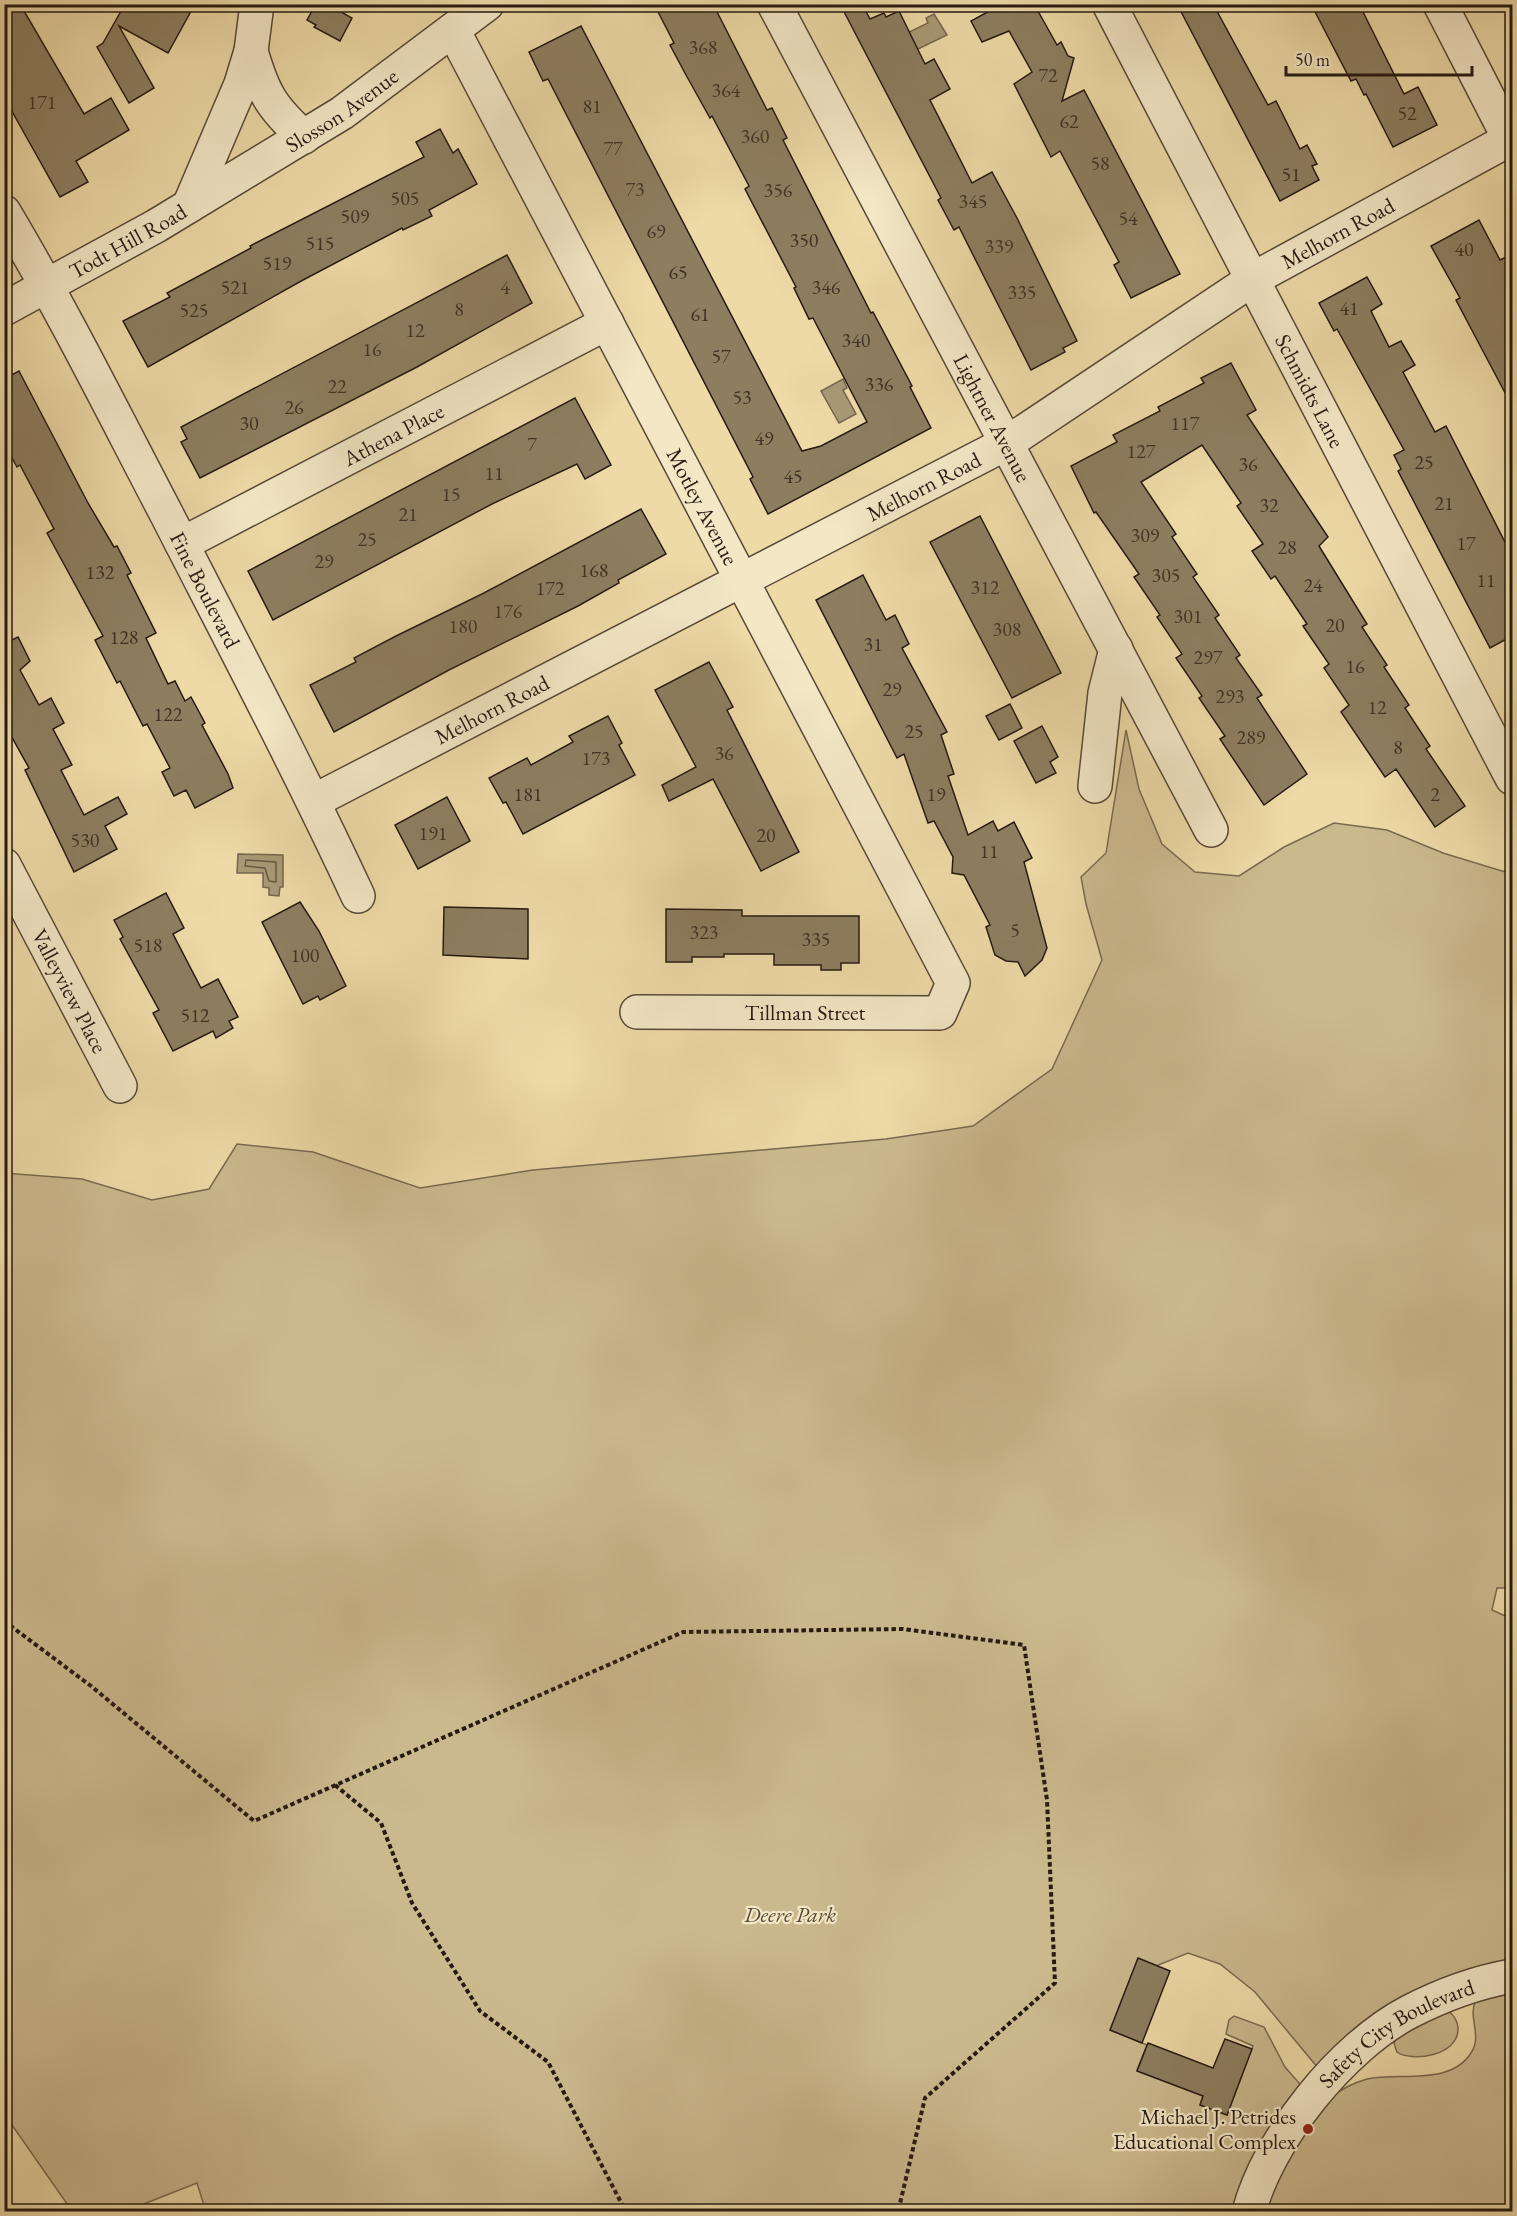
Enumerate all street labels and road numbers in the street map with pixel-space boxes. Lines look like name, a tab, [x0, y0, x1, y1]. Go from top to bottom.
street label: Slosson Avenue	[280, 61, 404, 159]
street label: Melhorn Road	[1276, 190, 1400, 276]
street label: Todt Hill Road	[64, 196, 192, 285]
street label: Schmidts Lane	[1269, 329, 1352, 453]
street label: Lightner Avenue	[947, 348, 1039, 487]
street label: Athena Place	[337, 396, 449, 473]
street label: Motley Avenue	[660, 443, 746, 570]
street label: Melhorn Road	[861, 444, 986, 528]
street label: Fine Boulevard	[163, 527, 248, 654]
street label: Melhorn Road	[430, 667, 555, 751]
street label: Valleyview Place	[25, 924, 115, 1058]
street label: Tillman Street	[745, 998, 866, 1027]
street label: Safety City Boulevard	[1312, 1972, 1479, 2094]

